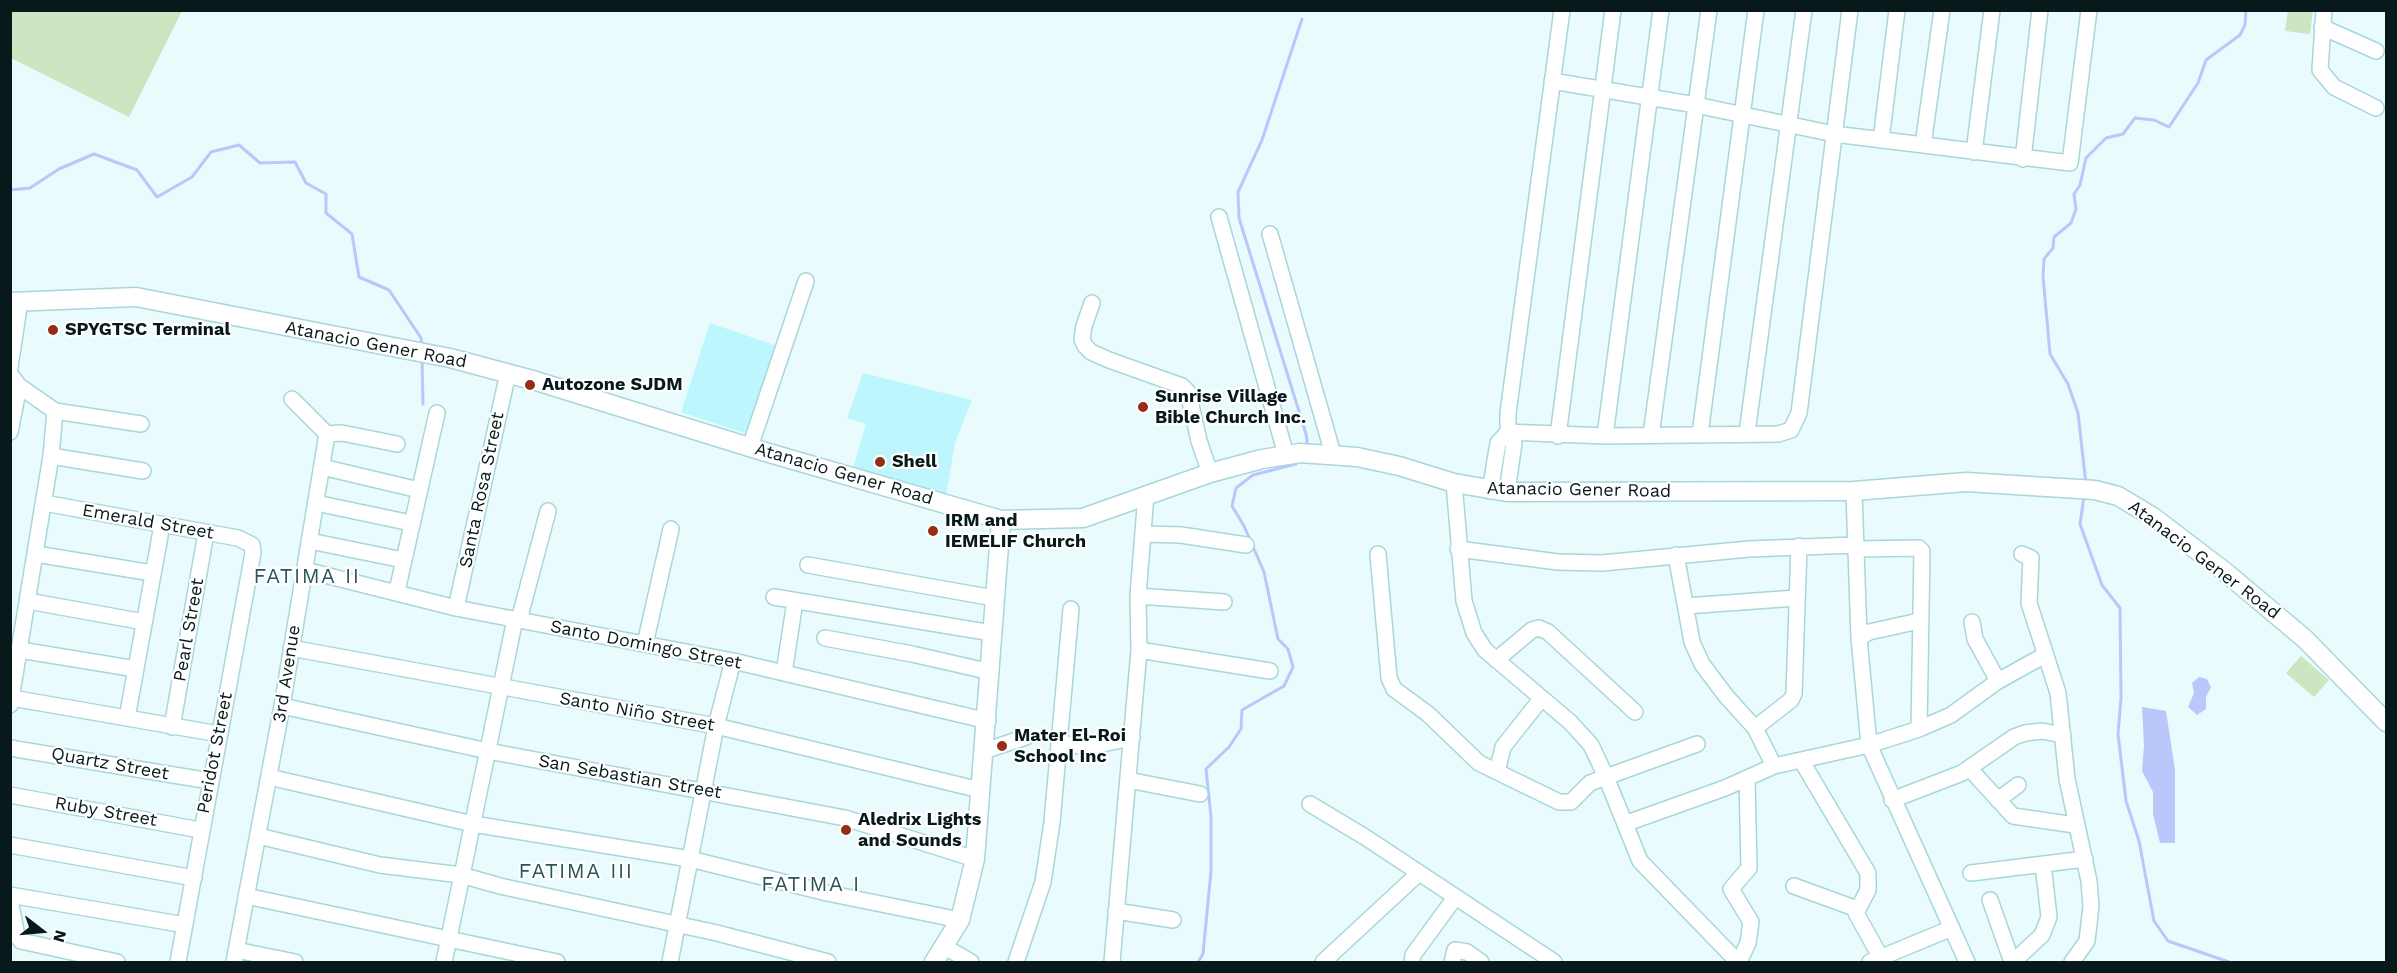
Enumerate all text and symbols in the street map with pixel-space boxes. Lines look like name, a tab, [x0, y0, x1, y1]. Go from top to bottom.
street label: Atanacio Gener Road	[283, 317, 469, 373]
place label: SPYGTSC Terminal	[65, 319, 230, 341]
marker: SPYGTSC Terminal	[46, 323, 60, 337]
place label: Autozone SJDM	[542, 374, 683, 396]
marker: Autozone SJDM	[523, 378, 537, 392]
place label: Sunrise Village Bible Church Inc.	[1155, 386, 1306, 428]
marker: Sunrise Village Bible Church Inc.	[1136, 400, 1150, 414]
street label: Santa Rosa Street	[455, 410, 509, 570]
street label: Atanacio Gener Road	[752, 438, 936, 510]
place label: Shell	[892, 451, 937, 473]
marker: Shell	[873, 455, 887, 469]
street label: Atanacio Gener Road	[1487, 478, 1671, 502]
street label: Atanacio Gener Road	[2124, 496, 2284, 624]
street label: Emerald Street	[80, 500, 216, 544]
place label: IRM and IEMELIF Church	[945, 510, 1086, 552]
marker: IRM and IEMELIF Church	[926, 524, 940, 538]
district label: FATIMA II	[253, 564, 361, 590]
street label: Pearl Street	[169, 577, 209, 683]
street label: Santo Domingo Street	[548, 616, 744, 674]
street label: 3rd Avenue	[269, 624, 305, 724]
street label: Santo Niño Street	[558, 688, 716, 736]
street label: Peridot Street	[193, 691, 237, 815]
place label: Mater El-Roi School Inc	[1014, 725, 1126, 768]
marker: Mater El-Roi School Inc	[995, 739, 1009, 753]
street label: Quartz Street	[50, 743, 170, 785]
street label: San Sebastian Street	[537, 750, 723, 804]
street label: Ruby Street	[53, 792, 159, 832]
place label: Aledrix Lights and Sounds	[858, 809, 981, 852]
marker: Aledrix Lights and Sounds	[839, 823, 853, 837]
district label: FATIMA III	[519, 859, 633, 885]
district label: FATIMA I	[761, 872, 861, 898]
north arrow	[12, 901, 72, 961]
text: N	[49, 928, 71, 944]

